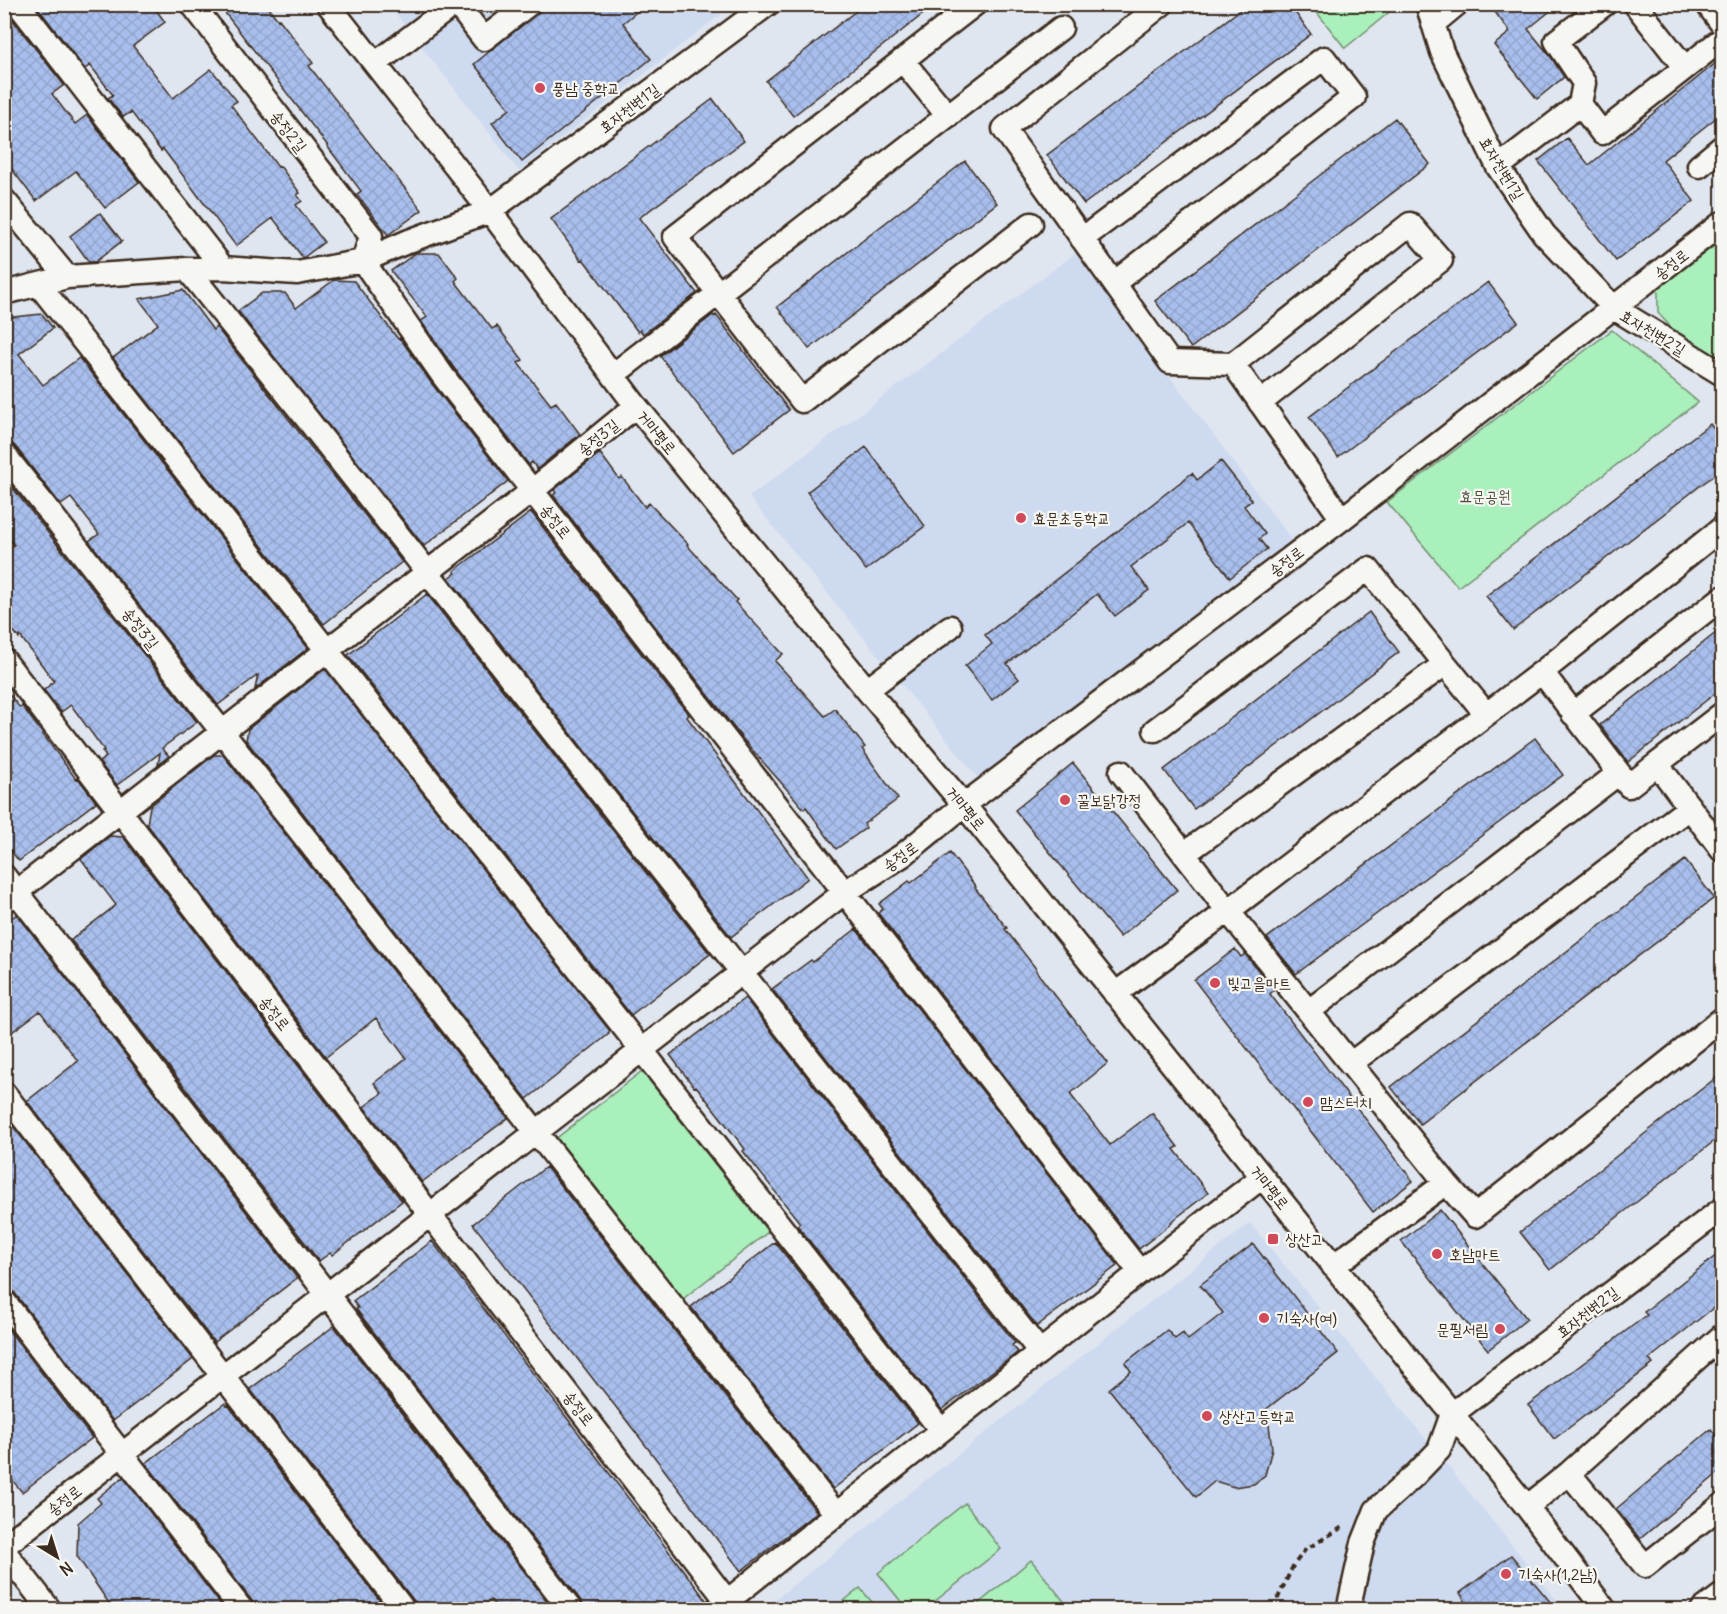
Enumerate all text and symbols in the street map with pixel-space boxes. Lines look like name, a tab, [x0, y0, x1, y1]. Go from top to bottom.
place label: 풍남 중학교	[552, 78, 620, 98]
street label: 효자천변1길	[595, 79, 663, 137]
marker: 풍남 중학교	[533, 81, 547, 95]
street label: 송정2길	[267, 106, 312, 156]
street label: 효자천변1길	[1475, 133, 1529, 204]
street label: 송정로	[1650, 244, 1692, 284]
street label: 효자천변2길	[1616, 305, 1690, 359]
street label: 거마평로	[633, 406, 681, 458]
street label: 송정3길	[573, 414, 623, 460]
park label: 효문공원	[1459, 486, 1511, 506]
street label: 송정로	[536, 500, 576, 542]
place label: 효문초등학교	[1033, 508, 1110, 528]
marker: 효문초등학교	[1014, 511, 1028, 525]
street label: 송정로	[1265, 541, 1307, 581]
street label: 송정3길	[118, 603, 164, 653]
street label: 거마평로	[942, 782, 990, 834]
place label: 꿀보닭강정	[1077, 790, 1141, 810]
marker: 꿀보닭강정	[1058, 793, 1072, 807]
street label: 송정로	[878, 837, 922, 875]
place label: 빛고을마트	[1227, 973, 1291, 993]
marker: 빛고을마트	[1208, 976, 1222, 990]
street label: 송정로	[255, 992, 295, 1034]
place label: 맘스터치	[1320, 1092, 1372, 1112]
marker: 맘스터치	[1301, 1095, 1315, 1109]
street label: 거마평로	[1246, 1161, 1294, 1213]
place label: 상산고	[1285, 1229, 1324, 1249]
marker: 상산고	[1266, 1232, 1280, 1246]
place label: 호남마트	[1449, 1244, 1501, 1264]
marker: 호남마트	[1430, 1247, 1444, 1261]
street label: 효자천변2길	[1552, 1282, 1622, 1342]
place label: 기숙사(여)	[1276, 1308, 1337, 1328]
marker: 기숙사(여)	[1257, 1311, 1271, 1325]
place label: 문필서림	[1437, 1319, 1488, 1339]
marker: 문필서림	[1493, 1322, 1507, 1336]
street label: 송정로	[559, 1387, 599, 1429]
place label: 상산고등학교	[1219, 1406, 1296, 1426]
marker: 상산고등학교	[1200, 1409, 1214, 1423]
street label: 송정로	[43, 1480, 85, 1520]
north arrow	[27, 1527, 87, 1587]
text: N	[56, 1558, 77, 1580]
place label: 기숙사(1,2남)	[1518, 1564, 1597, 1584]
marker: 기숙사(1,2남)	[1499, 1567, 1513, 1581]

